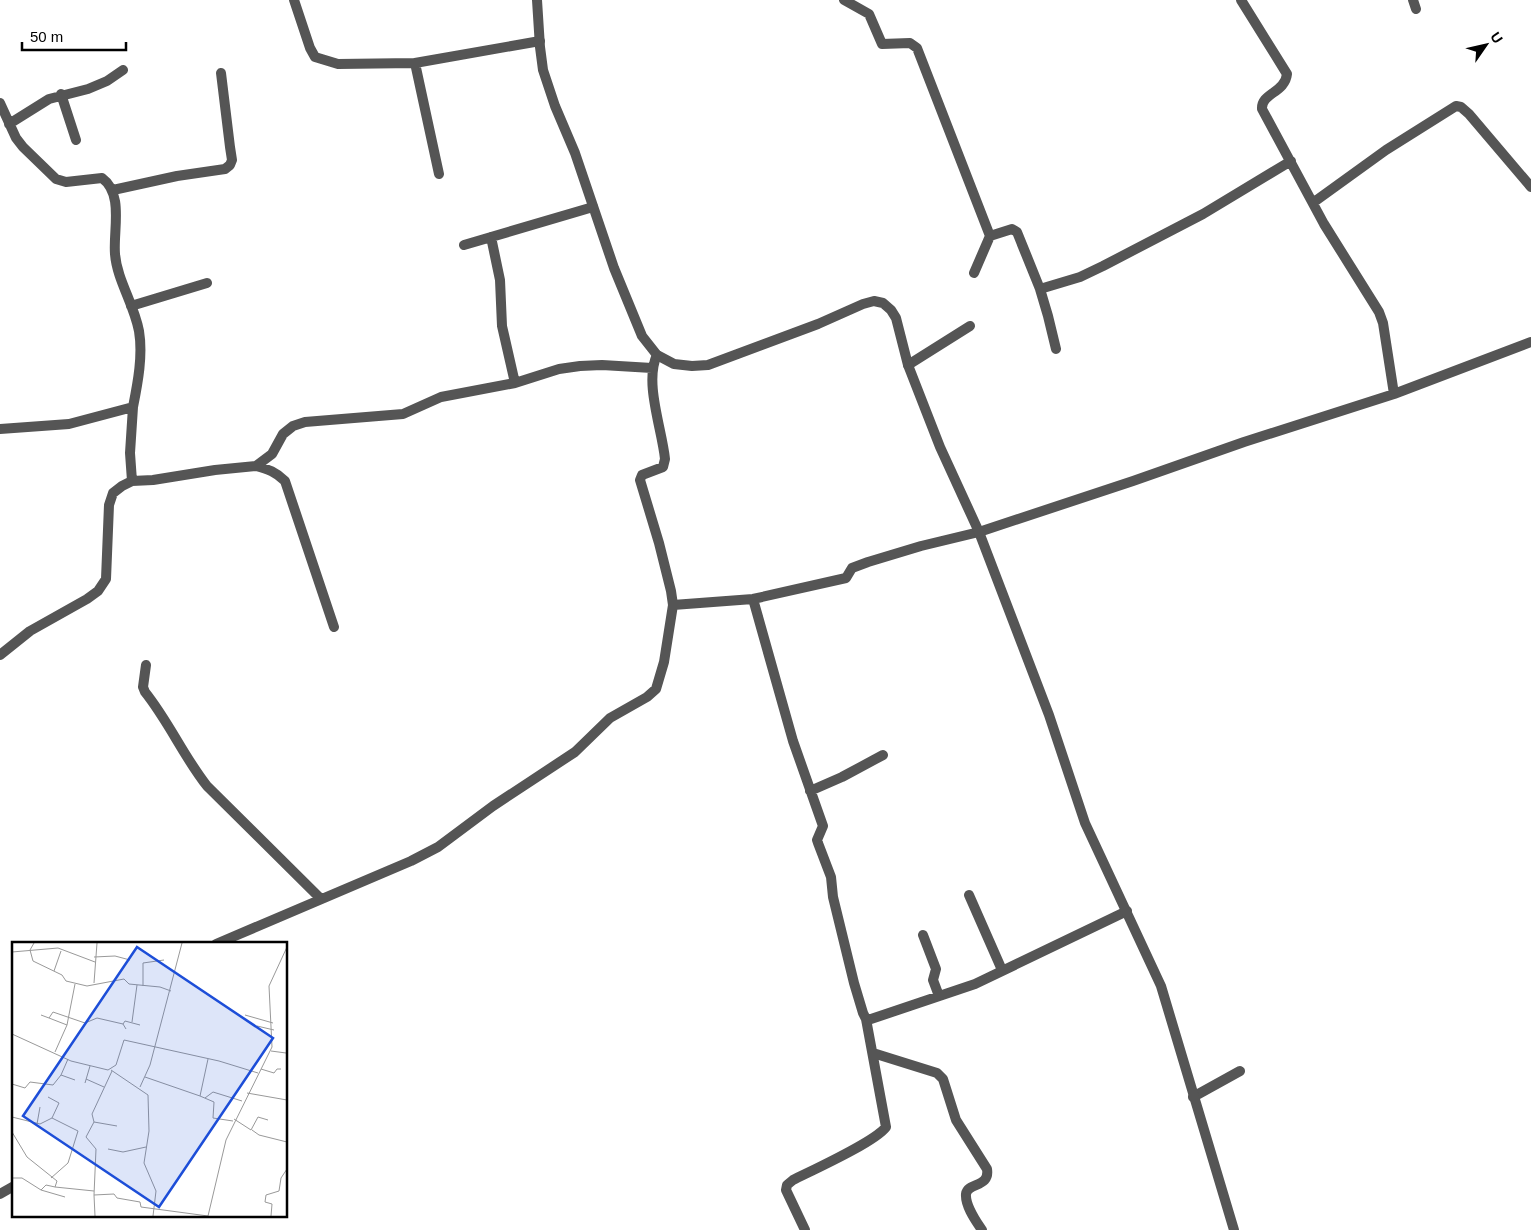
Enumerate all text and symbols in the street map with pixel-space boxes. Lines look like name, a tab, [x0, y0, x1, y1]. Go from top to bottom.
scale bar	[22, 20, 126, 52]
north arrow	[1461, 20, 1511, 70]
text: 50 m	[30, 28, 63, 45]
text: U	[1487, 29, 1506, 46]
inset map	[12, 942, 288, 1218]

